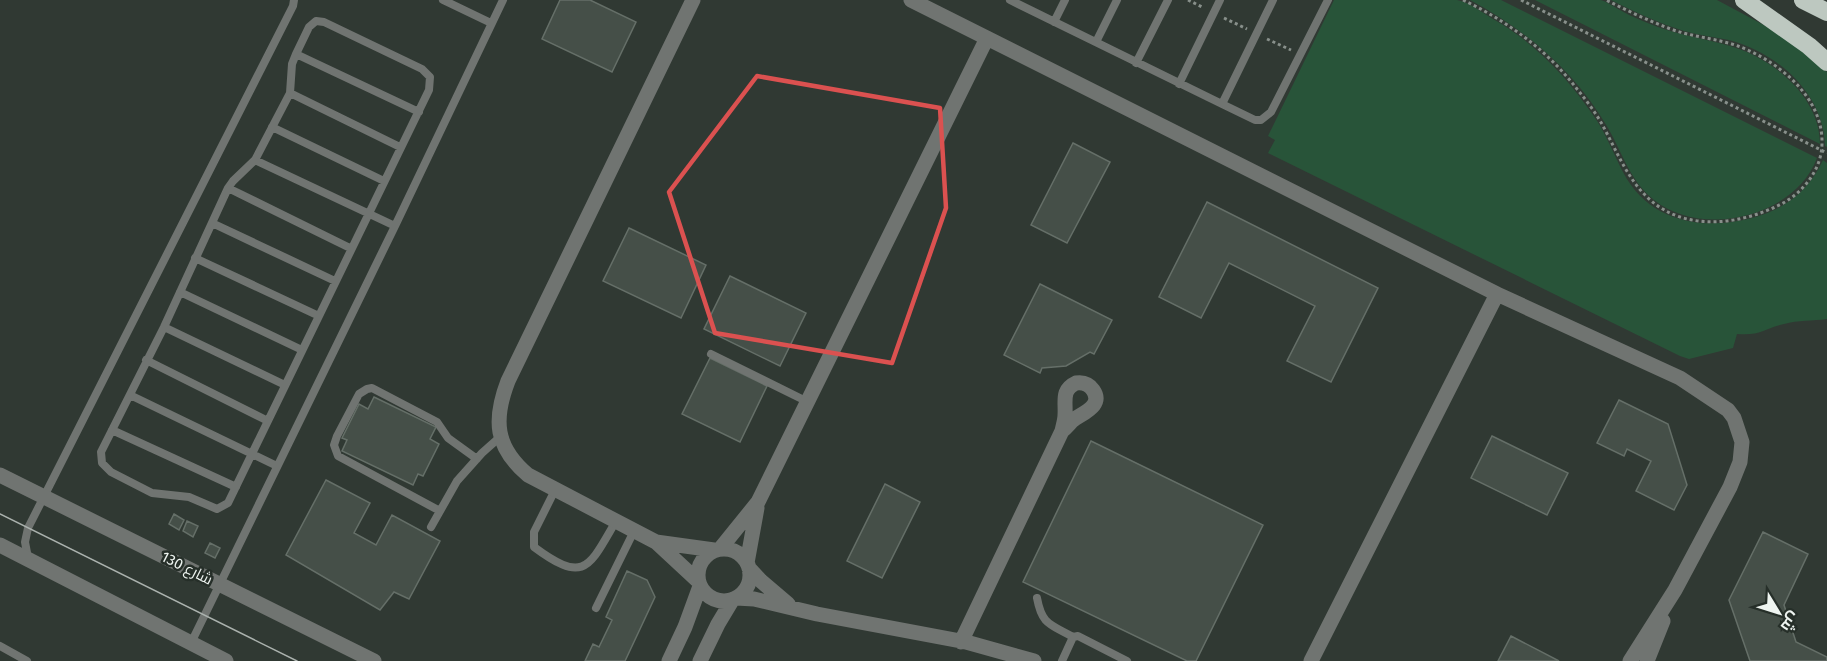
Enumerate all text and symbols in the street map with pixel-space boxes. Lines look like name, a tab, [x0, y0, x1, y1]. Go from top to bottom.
street label: شارع 130	[157, 547, 216, 590]
north arrow	[1749, 583, 1809, 643]
text: ش	[1777, 608, 1804, 636]

